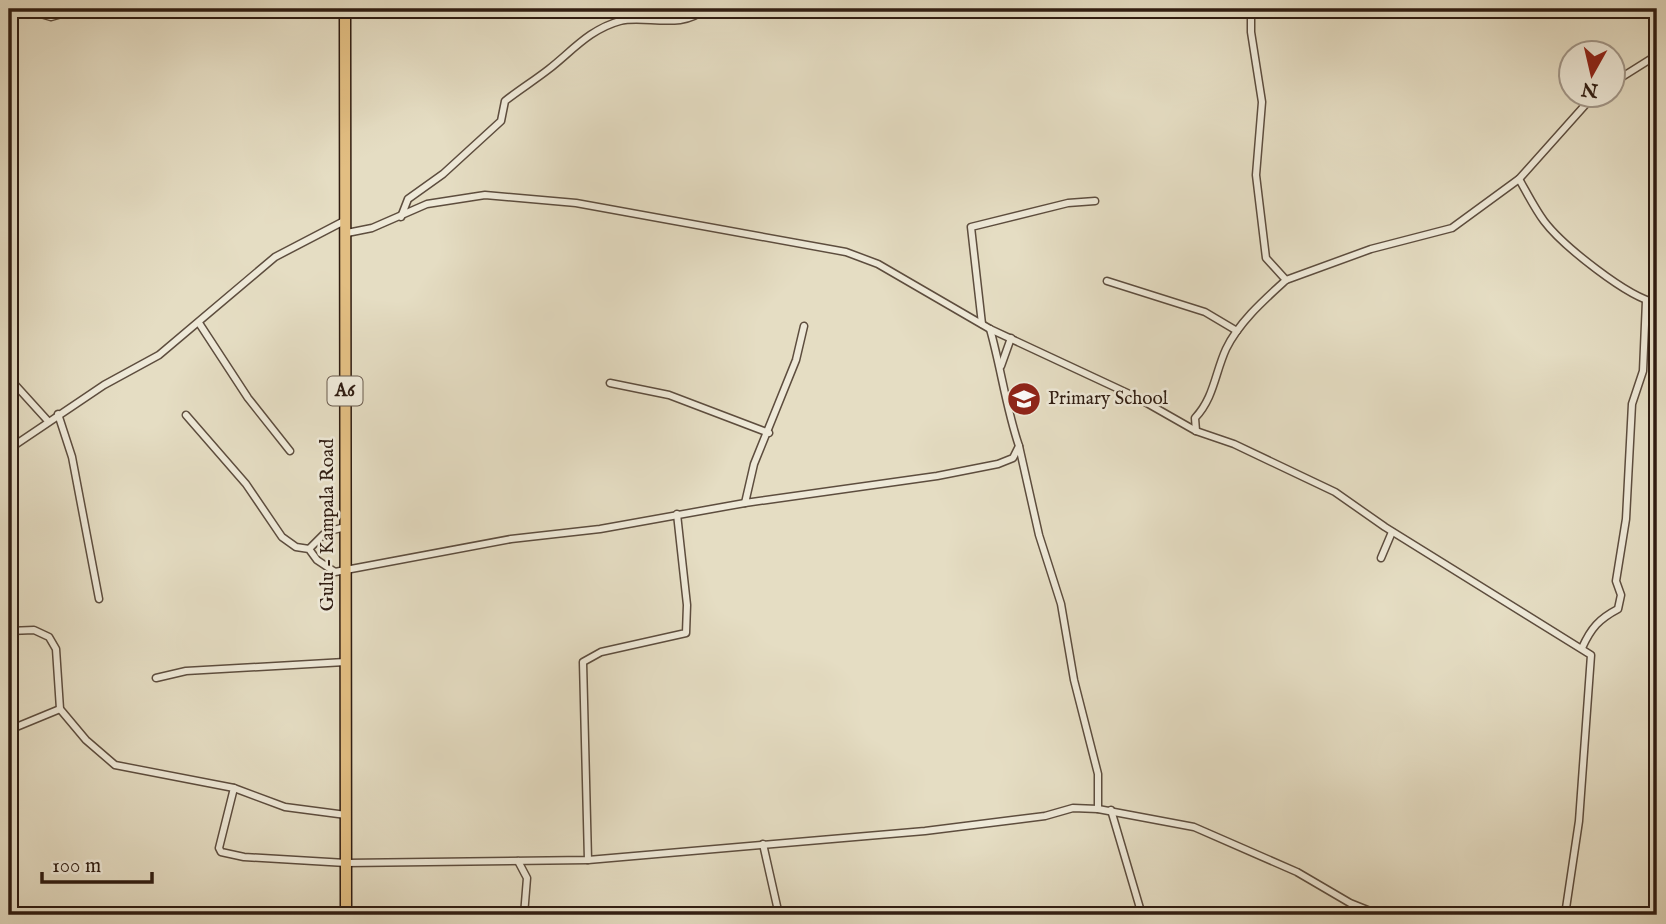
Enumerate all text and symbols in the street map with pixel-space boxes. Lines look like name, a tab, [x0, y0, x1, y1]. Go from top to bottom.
north arrow	[1558, 38, 1628, 108]
text: N	[1580, 76, 1601, 102]
road number: A6	[328, 376, 362, 405]
school or university icon: Primary School	[1005, 380, 1043, 418]
place label: Primary School	[1048, 387, 1169, 411]
street label: Gulu - Kampala Road	[316, 438, 340, 611]
scale bar	[42, 840, 152, 884]
text: 100 m	[52, 853, 101, 880]

